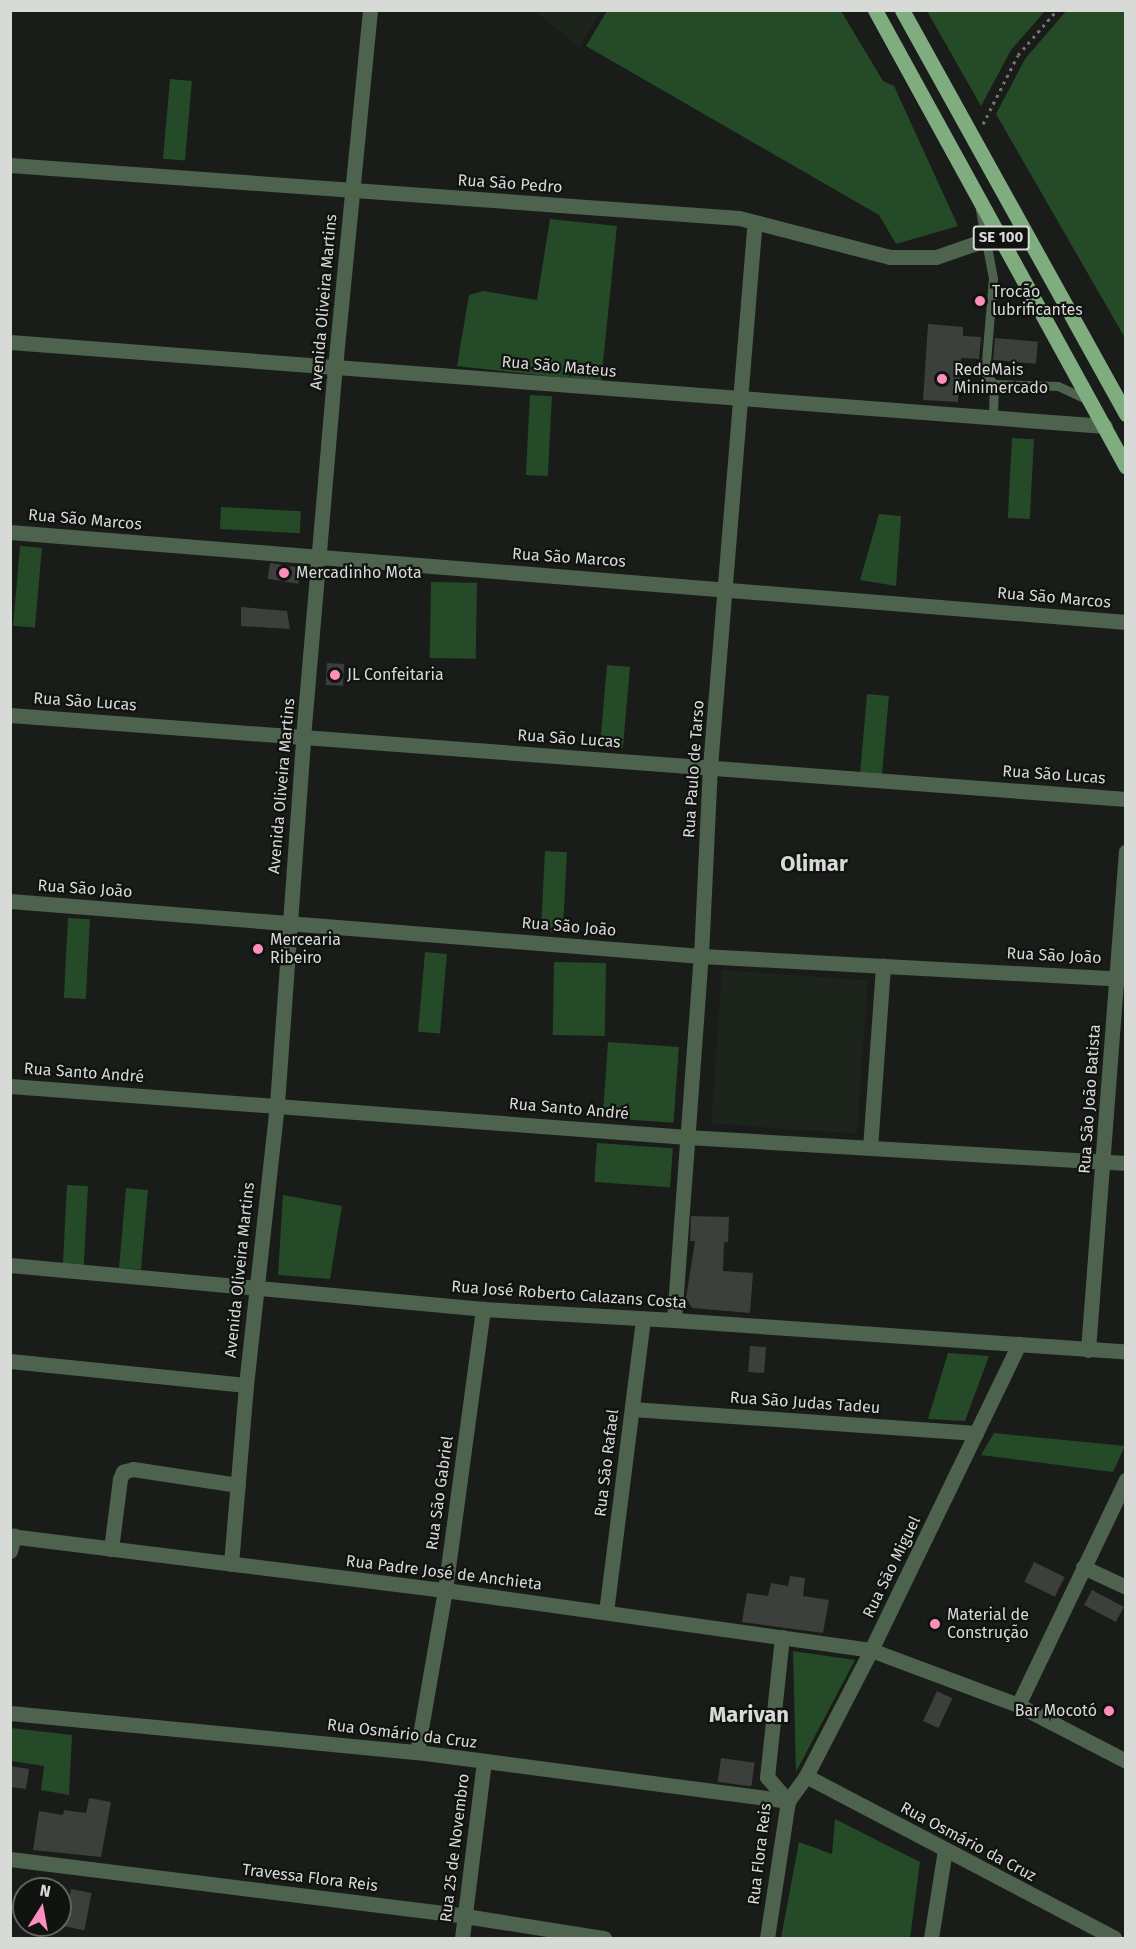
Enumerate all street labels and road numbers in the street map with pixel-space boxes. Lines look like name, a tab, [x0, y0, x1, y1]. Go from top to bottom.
street label: Rua São Pedro	[457, 171, 563, 197]
street label: Avenida Oliveira Martins	[307, 213, 341, 391]
road number: SE 100	[972, 226, 1030, 250]
street label: Rua São Mateus	[501, 352, 617, 382]
street label: Rua São Marcos	[27, 505, 143, 535]
street label: Rua São Marcos	[512, 544, 626, 572]
street label: Rua São Marcos	[996, 583, 1112, 613]
street label: Rua São Lucas	[33, 689, 137, 715]
street label: Avenida Oliveira Martins	[265, 697, 299, 875]
street label: Rua Paulo de Tarso	[680, 699, 708, 839]
street label: Rua São Lucas	[517, 726, 621, 752]
street label: Rua São Lucas	[1002, 762, 1106, 788]
street label: Rua São João	[37, 876, 133, 902]
street label: Rua São João	[521, 913, 617, 941]
street label: Rua São João	[1006, 944, 1102, 968]
street label: Rua São João Batista	[1075, 1024, 1105, 1174]
street label: Rua Santo André	[23, 1059, 145, 1087]
street label: Rua Santo André	[508, 1094, 630, 1124]
street label: Avenida Oliveira Martins	[221, 1181, 259, 1359]
street label: Rua José Roberto Calazans Costa	[451, 1277, 687, 1313]
street label: Rua São Judas Tadeu	[729, 1388, 881, 1418]
street label: Rua São Rafael	[591, 1408, 623, 1518]
street label: Rua São Gabriel	[422, 1435, 458, 1551]
street label: Rua São Miguel	[859, 1513, 925, 1621]
street label: Rua Padre José de Anchieta	[345, 1551, 543, 1595]
street label: Rua Osmário da Cruz	[326, 1715, 478, 1753]
street label: Rua 25 de Novembro	[436, 1773, 474, 1923]
street label: Rua Osmário da Cruz	[897, 1798, 1039, 1886]
street label: Rua Flora Reis	[744, 1802, 776, 1906]
street label: Travessa Flora Reis	[241, 1860, 379, 1896]

